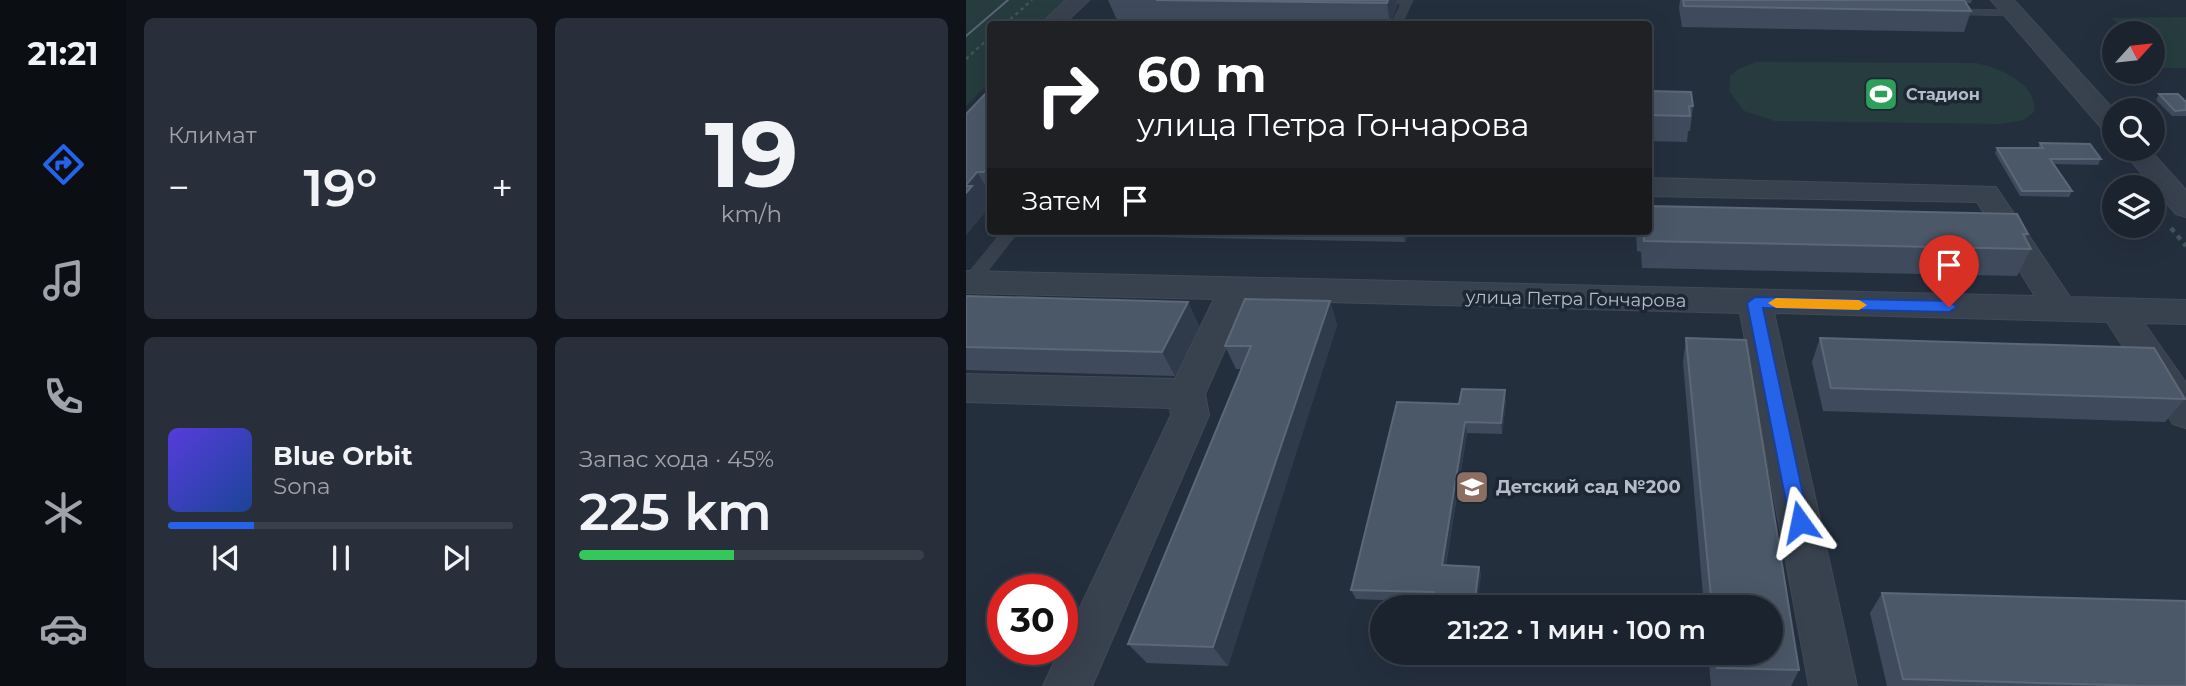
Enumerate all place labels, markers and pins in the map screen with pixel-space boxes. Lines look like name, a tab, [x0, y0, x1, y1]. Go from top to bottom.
sports icon: Стадион	[1862, 75, 1900, 113]
place label: Стадион	[1906, 85, 1980, 104]
pin	[1919, 235, 1979, 307]
school or university icon: Детский сад №200	[1453, 468, 1491, 506]
place label: Детский сад №200	[1496, 476, 1681, 498]

